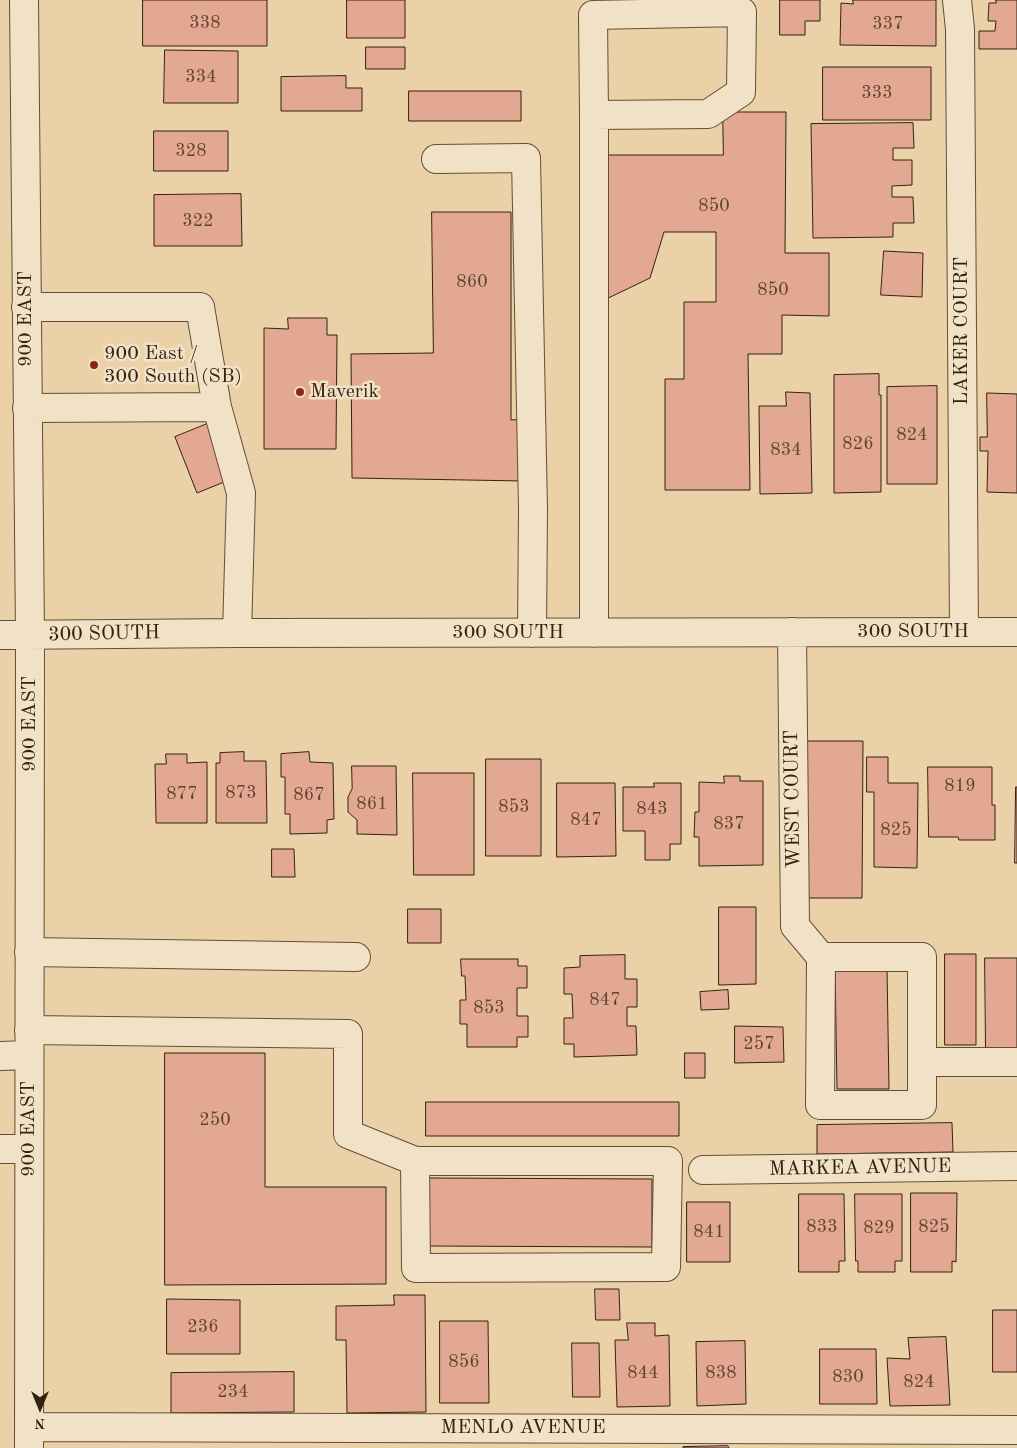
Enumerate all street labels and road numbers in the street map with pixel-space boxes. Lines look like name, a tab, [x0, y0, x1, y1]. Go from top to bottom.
street label: LAKER COURT	[950, 257, 974, 405]
street label: 900 EAST	[14, 271, 38, 367]
street label: 300 SOUTH	[857, 620, 969, 644]
street label: 300 SOUTH	[48, 621, 160, 647]
street label: 300 SOUTH	[452, 621, 564, 645]
street label: 900 EAST	[18, 676, 42, 772]
street label: WEST COURT	[780, 730, 806, 868]
street label: 900 EAST	[17, 1081, 41, 1177]
street label: MARKEA AVENUE	[769, 1154, 951, 1182]
street label: MENLO AVENUE	[441, 1416, 605, 1440]

